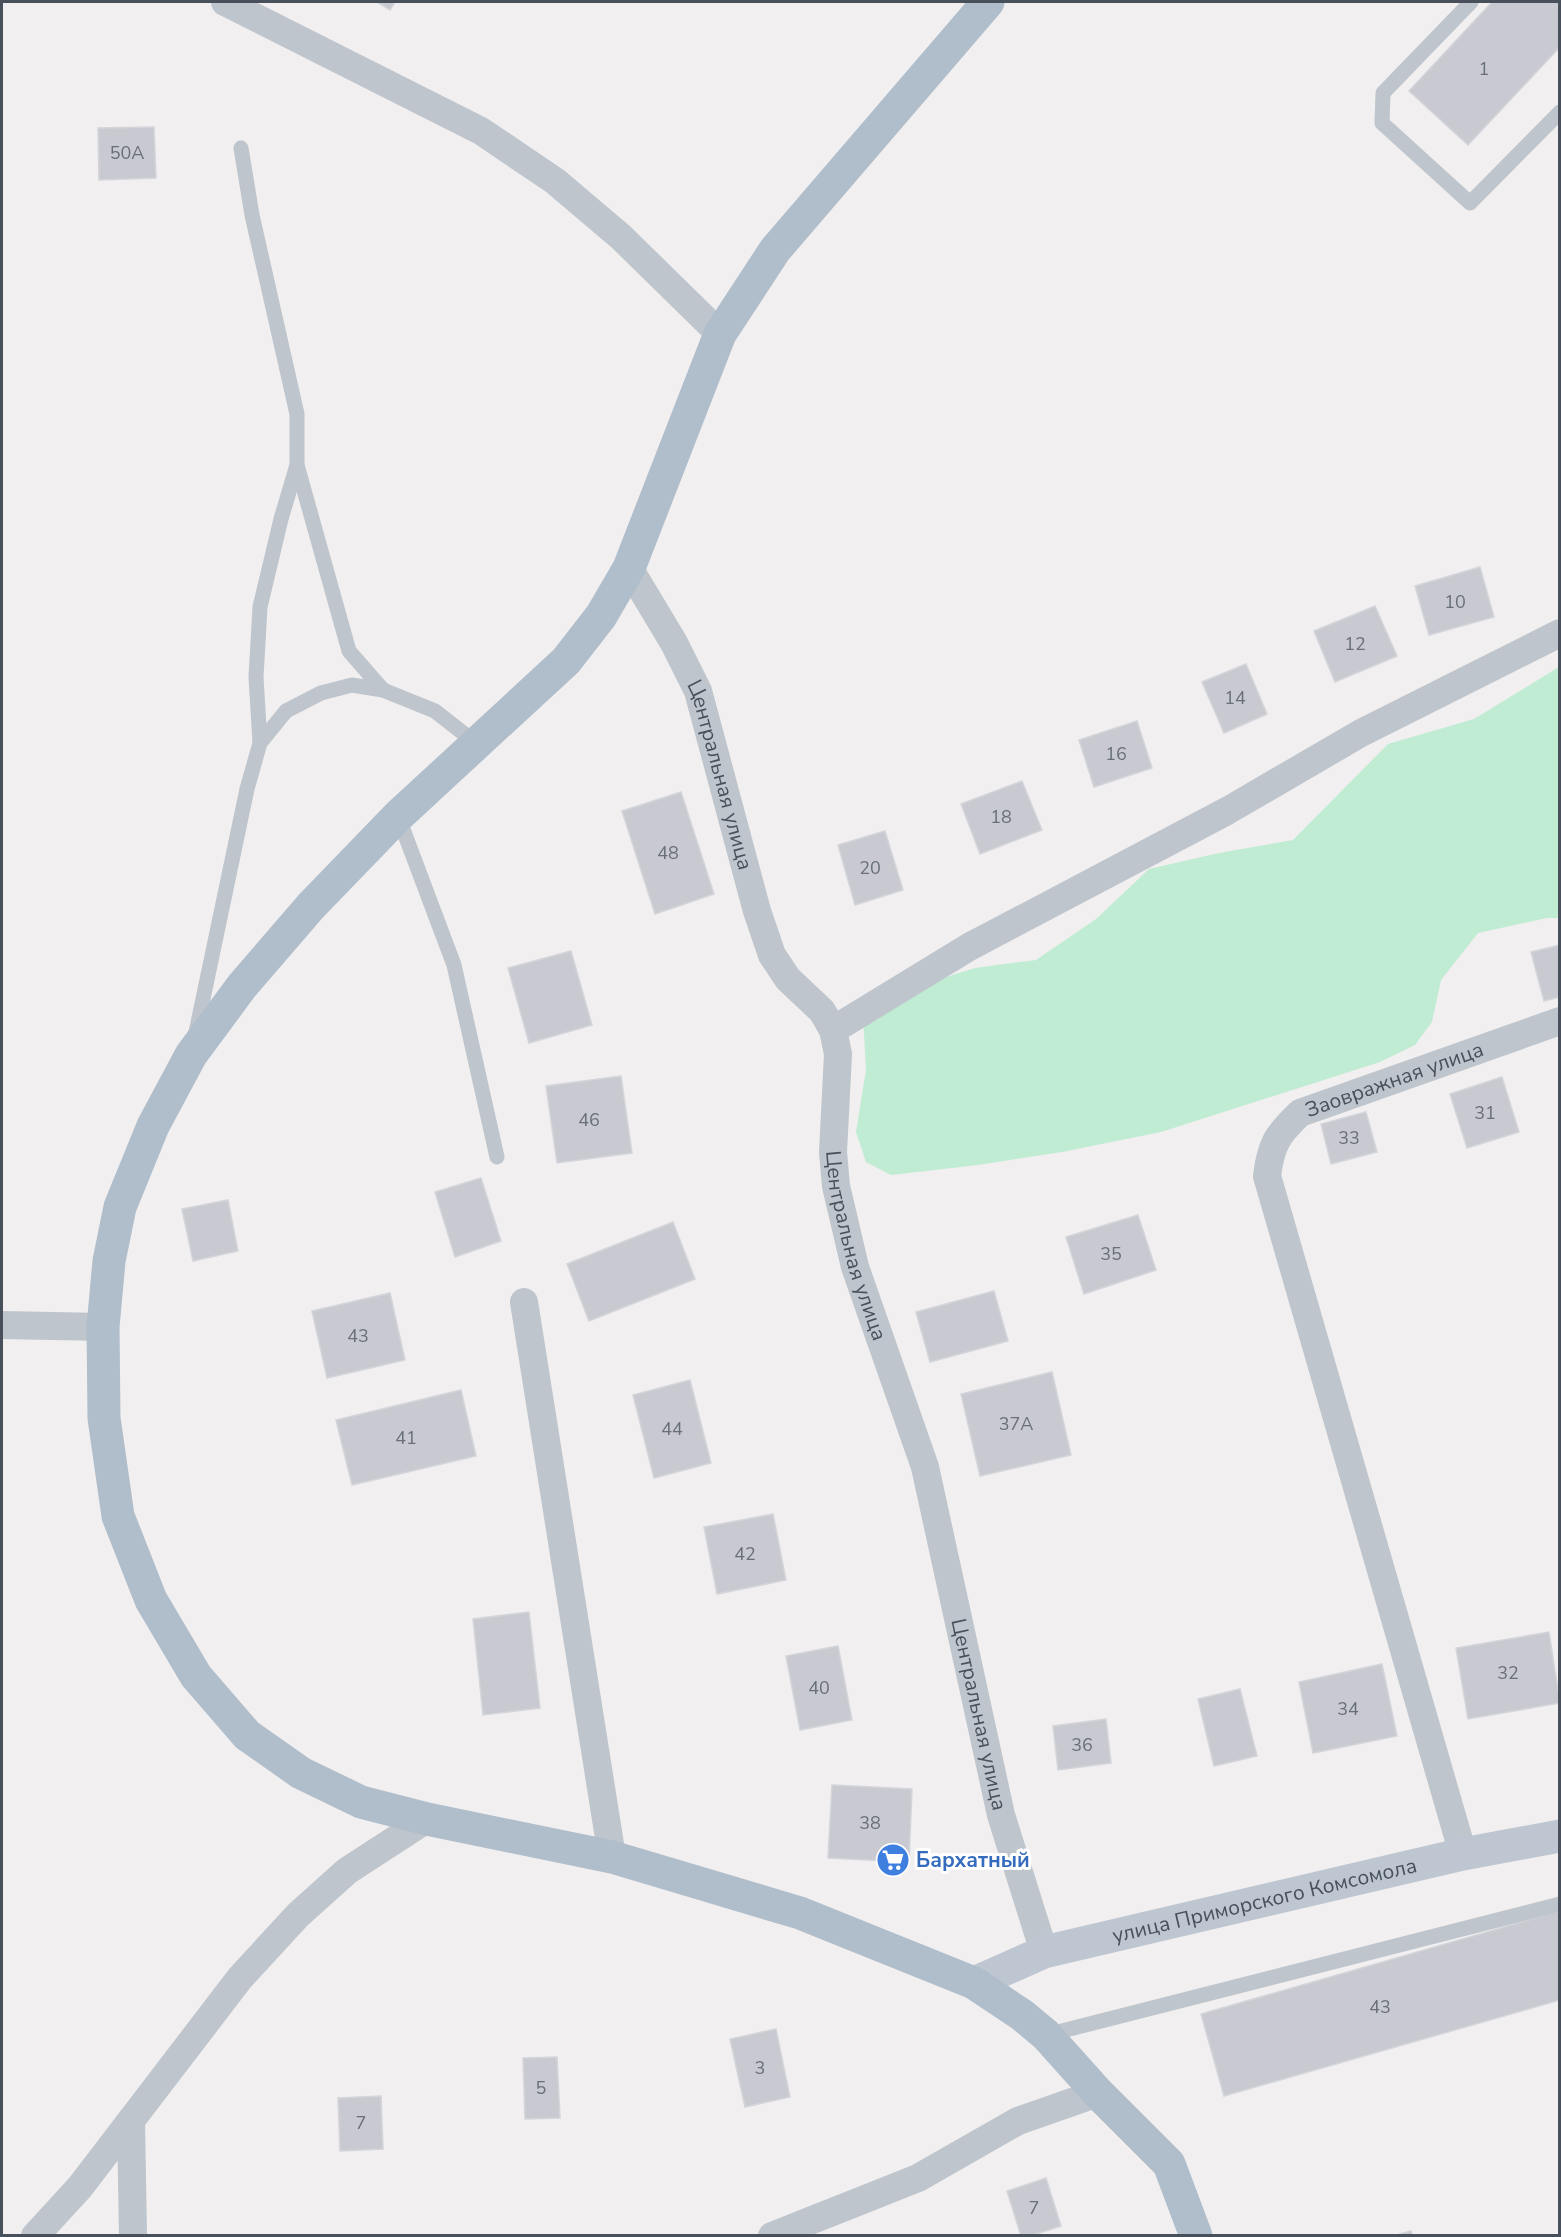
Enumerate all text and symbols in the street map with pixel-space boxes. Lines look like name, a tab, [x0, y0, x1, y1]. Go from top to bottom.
house number: 1	[1479, 57, 1489, 81]
house number: 50А	[110, 141, 144, 165]
house number: 10	[1444, 590, 1466, 614]
house number: 12	[1344, 632, 1366, 656]
street label: Центральная улица	[681, 675, 759, 873]
house number: 14	[1224, 686, 1246, 710]
house number: 16	[1105, 742, 1127, 766]
house number: 18	[990, 805, 1012, 829]
house number: 48	[657, 841, 679, 865]
house number: 20	[859, 856, 881, 880]
street label: Заовражная улица	[1301, 1035, 1487, 1124]
house number: 31	[1474, 1101, 1496, 1125]
house number: 46	[578, 1108, 600, 1132]
house number: 33	[1338, 1126, 1360, 1150]
street label: Центральная улица	[819, 1149, 894, 1344]
house number: 35	[1100, 1242, 1122, 1266]
house number: 43	[347, 1324, 369, 1348]
house number: 37А	[999, 1412, 1033, 1436]
house number: 44	[661, 1417, 683, 1441]
house number: 41	[395, 1426, 417, 1450]
house number: 42	[734, 1542, 756, 1566]
street label: Центральная улица	[944, 1616, 1014, 1813]
house number: 32	[1497, 1661, 1519, 1685]
house number: 40	[808, 1676, 830, 1700]
house number: 34	[1337, 1697, 1359, 1721]
house number: 36	[1071, 1733, 1093, 1757]
house number: 38	[859, 1811, 881, 1835]
supermarket icon: Бархатный	[875, 1842, 911, 1878]
place label: Бархатный	[916, 1846, 1030, 1874]
street label: улица Приморского Комсомола	[1109, 1851, 1420, 1950]
house number: 43	[1369, 1995, 1391, 2019]
house number: 3	[755, 2056, 765, 2080]
house number: 5	[536, 2076, 546, 2100]
house number: 7	[356, 2111, 366, 2135]
house number: 7	[1029, 2196, 1039, 2220]

